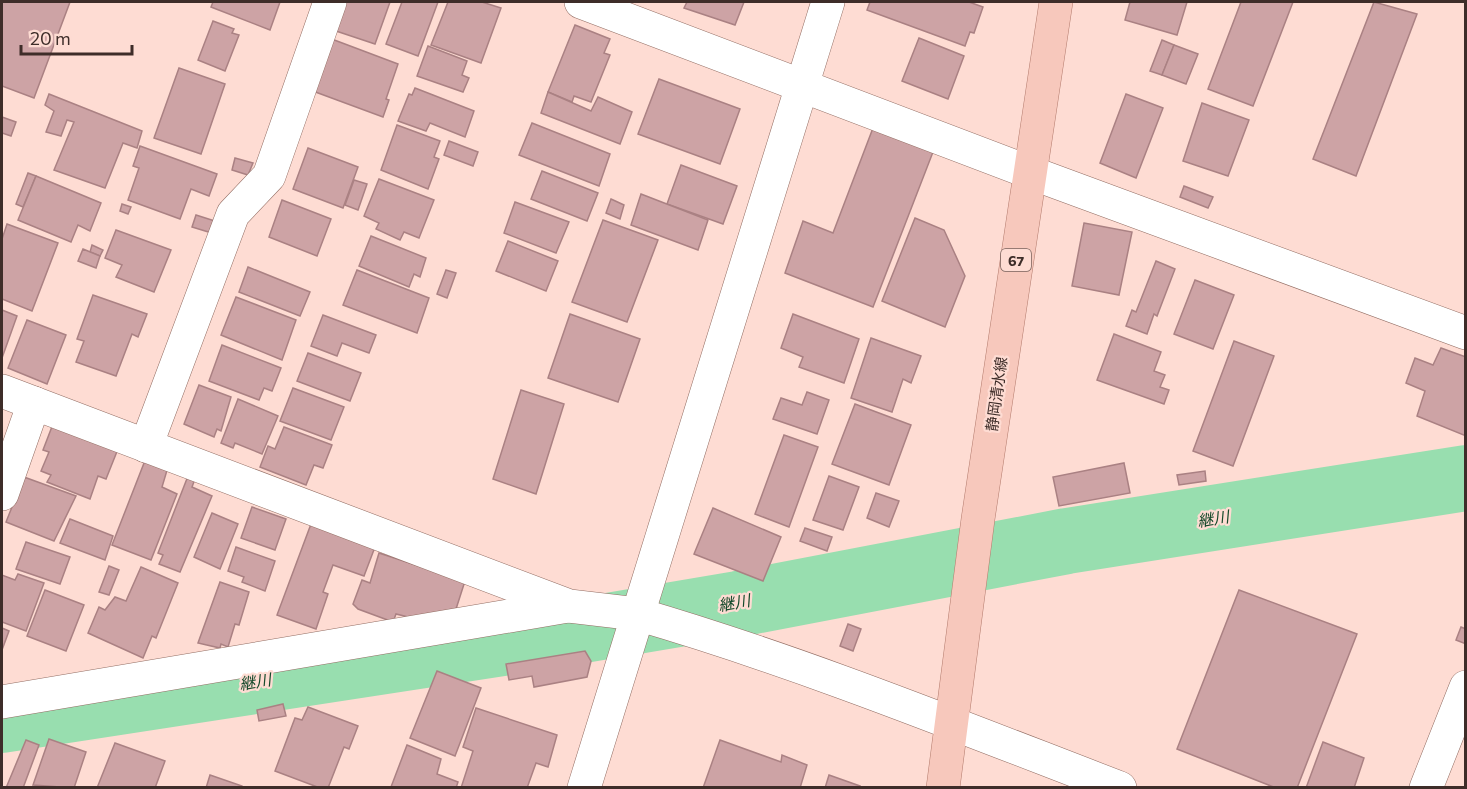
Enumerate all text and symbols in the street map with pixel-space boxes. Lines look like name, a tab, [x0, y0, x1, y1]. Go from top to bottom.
scale bar	[21, 18, 132, 56]
text: 20 m	[30, 27, 71, 49]
road number: 67	[1001, 249, 1031, 271]
street label: 静岡清水線	[982, 356, 1010, 432]
water label: 継川	[1196, 506, 1232, 530]
water label: 継川	[717, 590, 753, 614]
water label: 継川	[238, 669, 274, 693]

